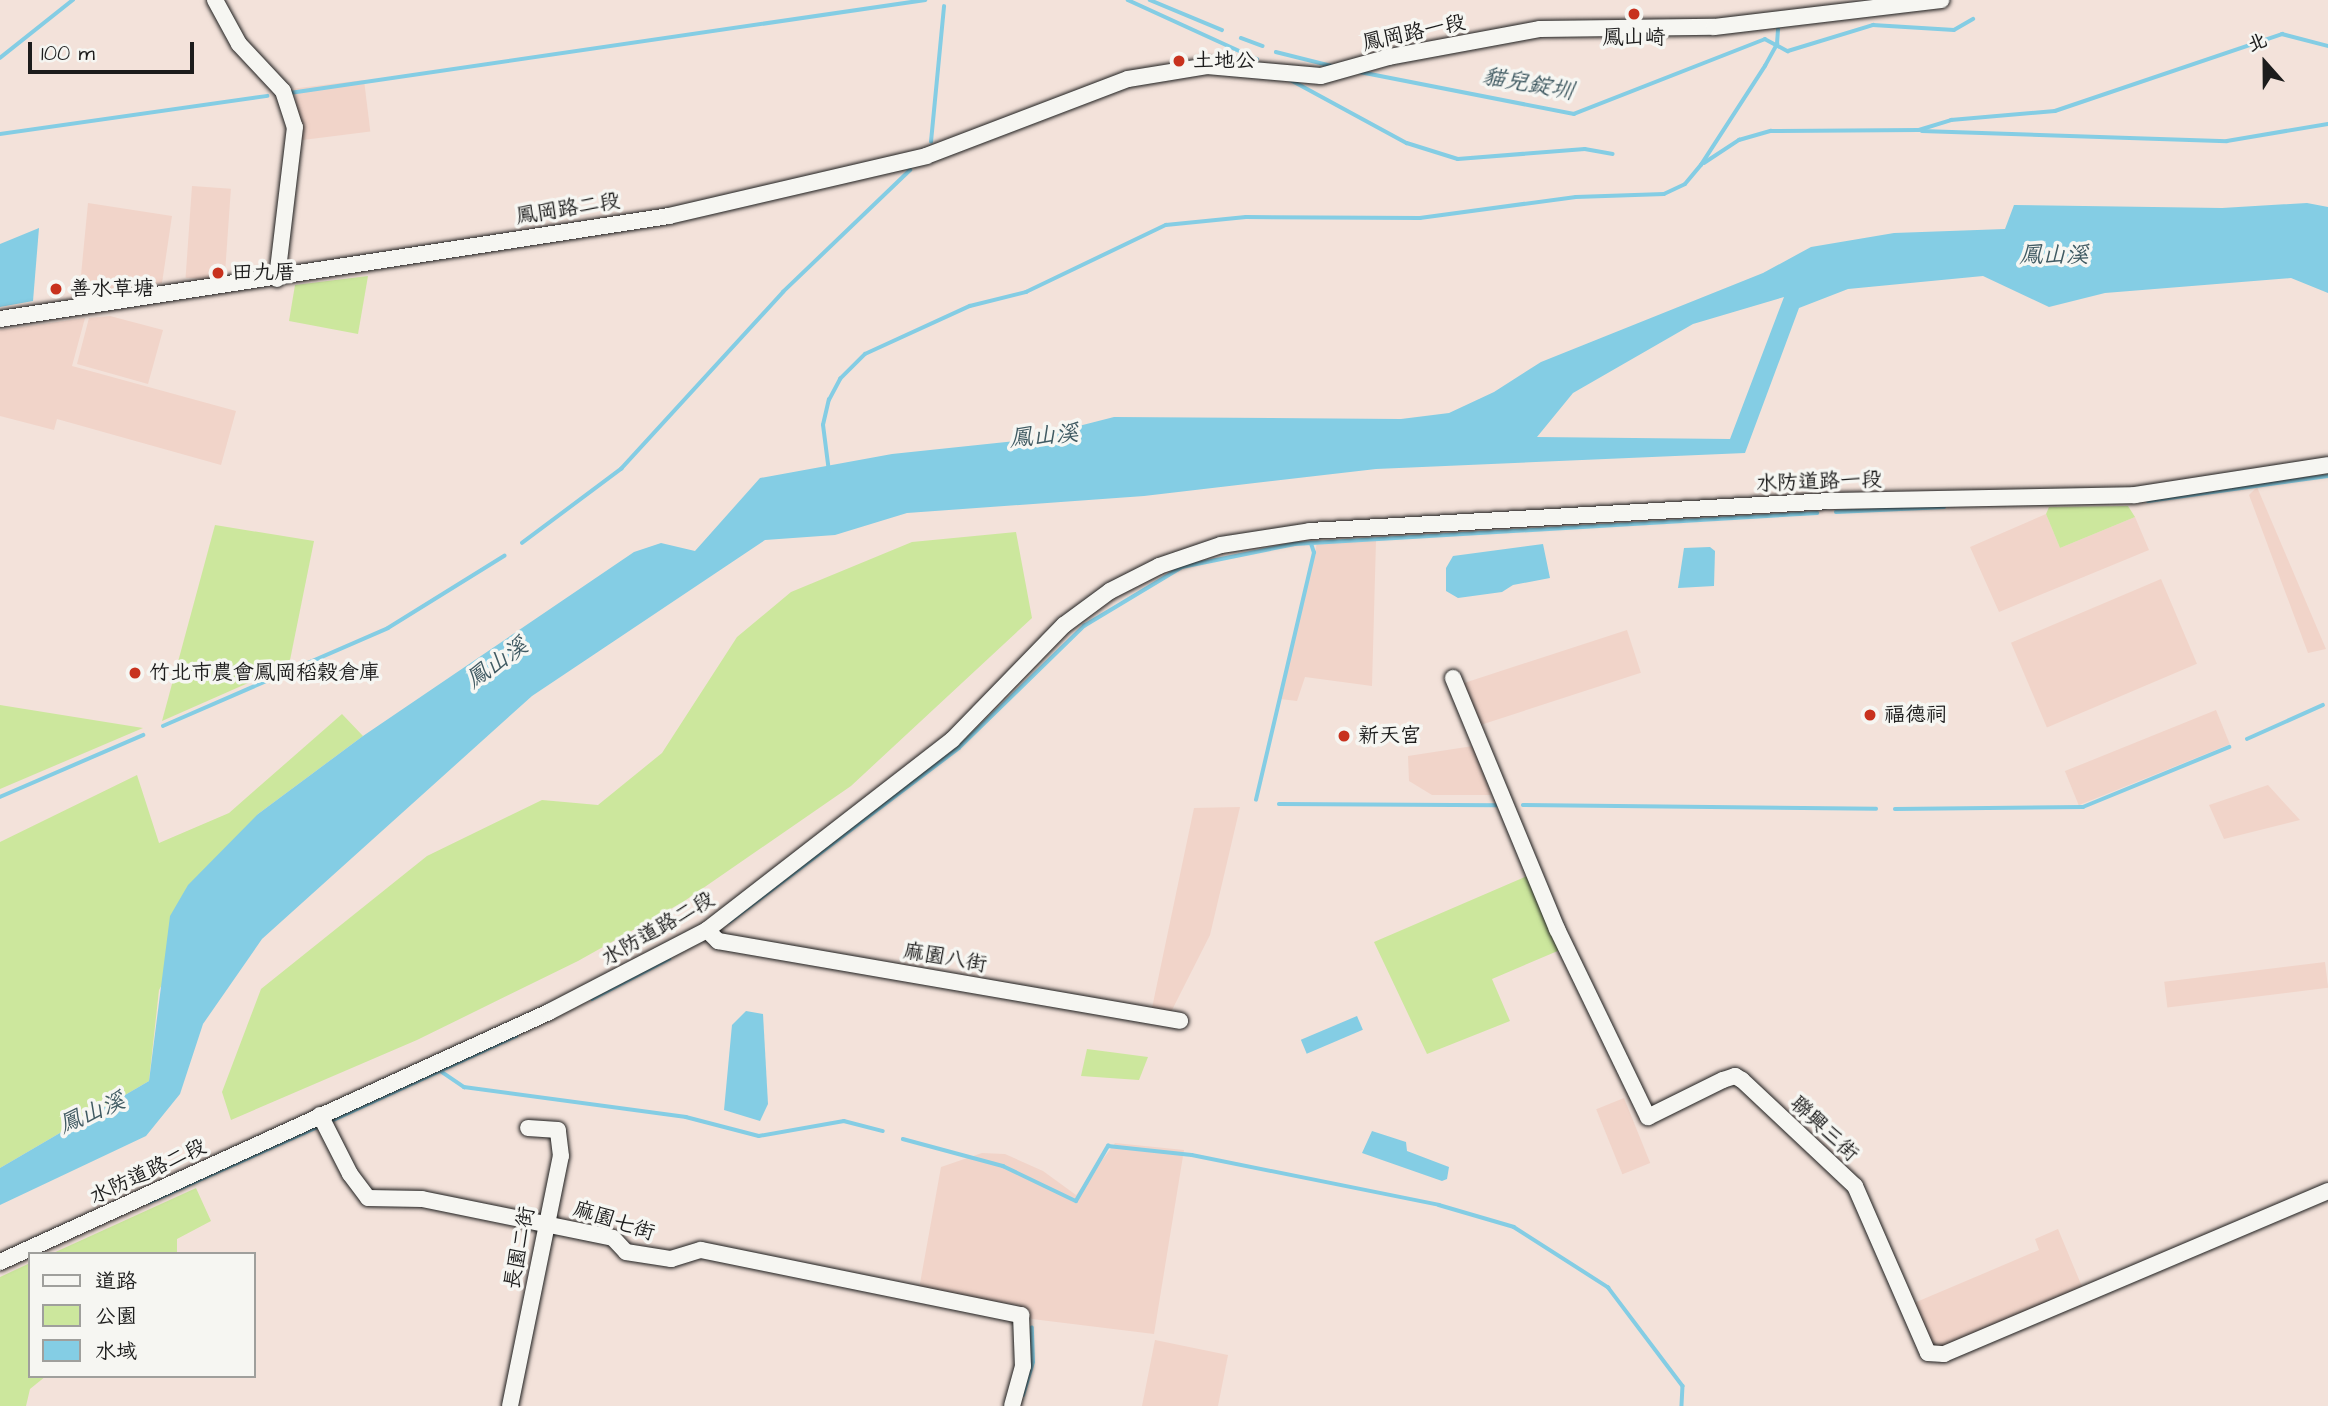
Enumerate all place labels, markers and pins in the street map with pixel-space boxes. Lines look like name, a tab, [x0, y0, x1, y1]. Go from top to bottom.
marker: 鳳山崎	[1626, 6, 1642, 22]
place label: 鳳山崎	[1603, 25, 1665, 51]
place label: 土地公	[1193, 48, 1256, 74]
marker: 土地公	[1171, 53, 1187, 69]
place label: 田九厝	[232, 260, 295, 286]
marker: 田九厝	[210, 265, 226, 281]
place label: 善水草塘	[70, 276, 154, 302]
marker: 善水草塘	[48, 281, 64, 297]
place label: 竹北市農會鳳岡稻穀倉庫	[149, 660, 380, 686]
marker: 竹北市農會鳳岡稻穀倉庫	[127, 665, 143, 681]
place label: 福德祠	[1884, 702, 1947, 728]
marker: 福德祠	[1862, 707, 1878, 723]
place label: 新天宫	[1358, 723, 1421, 749]
marker: 新天宫	[1336, 728, 1352, 744]

